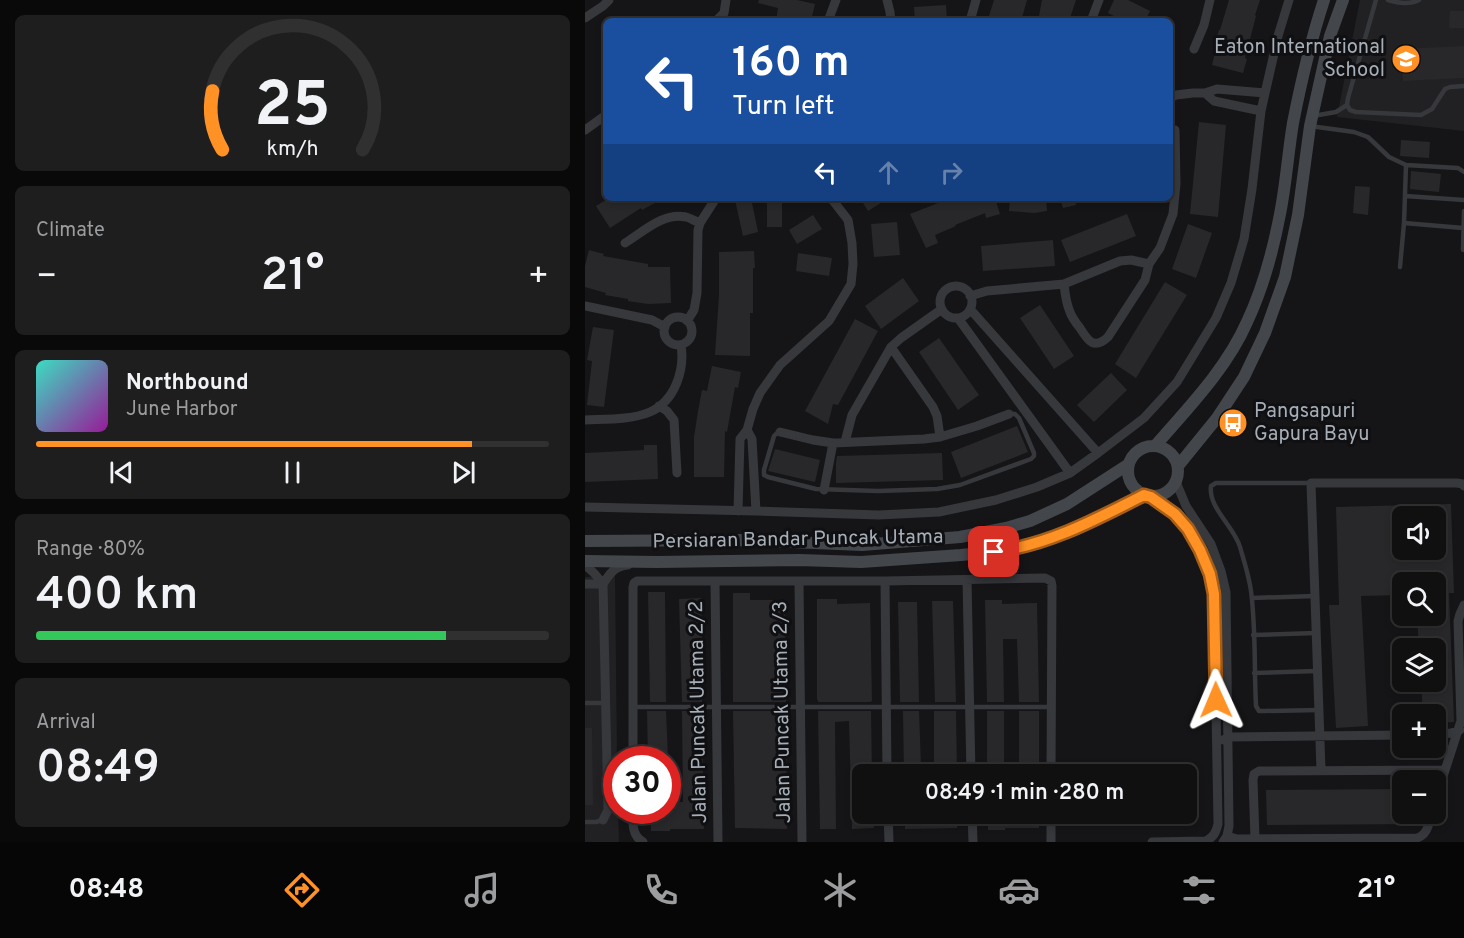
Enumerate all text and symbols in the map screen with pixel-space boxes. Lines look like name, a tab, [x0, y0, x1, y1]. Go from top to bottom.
place label: Eaton International School	[1214, 35, 1385, 84]
text: 160 m	[732, 38, 850, 91]
icon: left	[633, 42, 711, 120]
school or university icon: Eaton International School	[1390, 43, 1422, 75]
text: 25	[254, 69, 331, 148]
text: Turn left	[732, 90, 834, 124]
text: km/h	[266, 136, 319, 163]
icon: left	[809, 156, 842, 189]
icon: ahead	[872, 156, 905, 189]
icon: right	[935, 156, 968, 189]
text: Climate	[36, 218, 105, 244]
text: 21°	[261, 249, 324, 306]
text: −	[36, 257, 57, 299]
text: +	[528, 257, 549, 299]
text: Northbound	[126, 370, 249, 397]
text: June Harbor	[126, 397, 238, 423]
place label: Pangsapuri Gapura Bayu	[1254, 399, 1369, 448]
bus stop icon: Pangsapuri Gapura Bayu	[1217, 407, 1249, 439]
icon: previous	[105, 456, 138, 489]
icon: pause	[276, 456, 309, 489]
icon: next	[447, 456, 480, 489]
map controls	[1392, 506, 1446, 824]
button: sound	[1392, 506, 1446, 560]
street label: Persiaran Bandar Puncak Utama	[652, 524, 944, 556]
pin	[968, 526, 1019, 577]
icon: arrive	[977, 535, 1010, 568]
text: Range · 80%	[36, 537, 145, 563]
text: 400 km	[36, 568, 198, 625]
button: search	[1392, 572, 1446, 626]
street label: Jalan Puncak Utama 2/2	[684, 600, 714, 824]
street label: Jalan Puncak Utama 2/3	[768, 600, 798, 824]
button: layers	[1392, 638, 1446, 692]
position arrow	[1184, 668, 1248, 732]
button: +	[1392, 704, 1446, 758]
text: Arrival	[36, 710, 96, 736]
text: 08:49	[36, 741, 160, 798]
speed limit sign: 30	[603, 746, 681, 824]
button: −	[1392, 770, 1446, 824]
text: 08:49 · 1 min · 280 m	[925, 780, 1124, 807]
icon: directions	[281, 869, 323, 911]
icon: music	[461, 869, 503, 911]
icon: phone	[640, 869, 682, 911]
icon: climate	[819, 869, 861, 911]
icon: car	[998, 869, 1040, 911]
icon: filters	[1178, 869, 1220, 911]
text: 08:48	[69, 873, 144, 907]
text: 21°	[1357, 873, 1395, 907]

